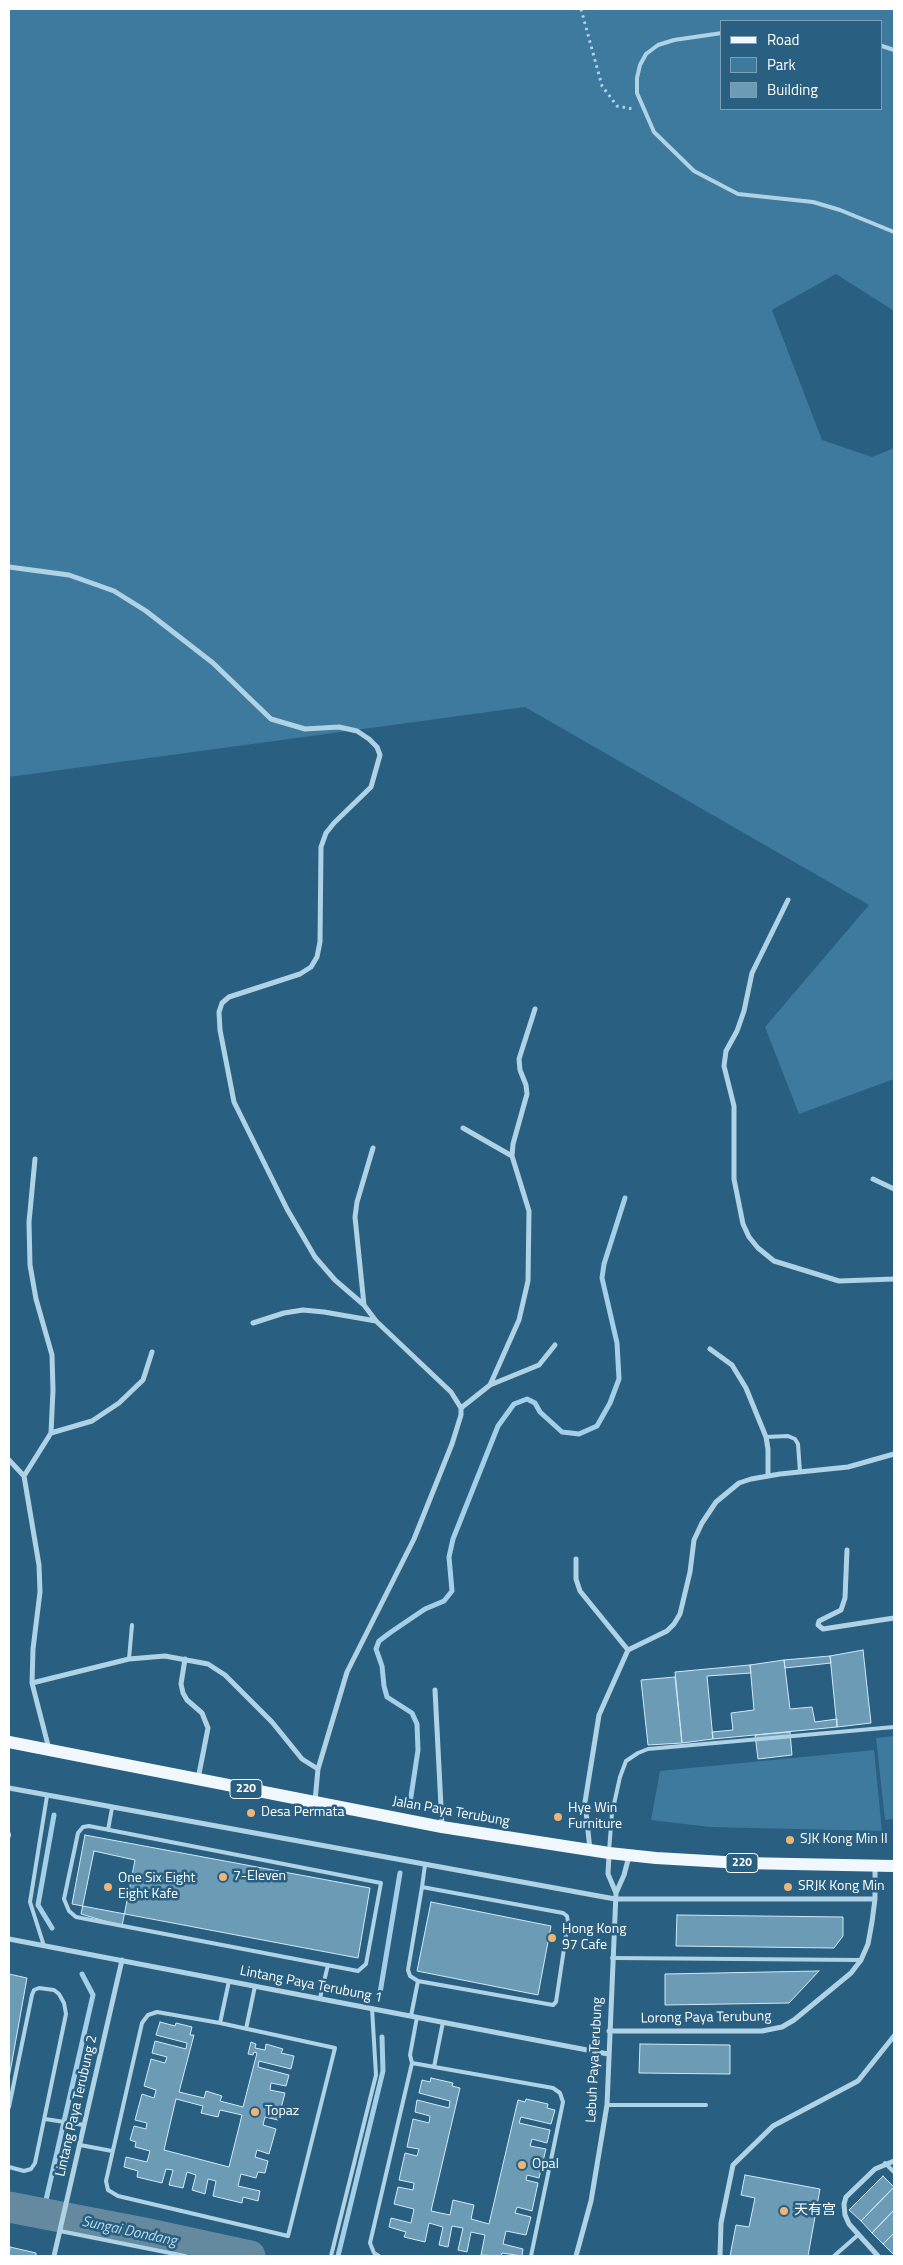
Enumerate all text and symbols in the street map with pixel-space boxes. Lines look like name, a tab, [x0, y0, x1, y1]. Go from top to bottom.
legend	[720, 20, 883, 110]
text: Road	[767, 28, 799, 51]
text: Park	[767, 53, 796, 76]
text: Building	[767, 78, 818, 101]
road number: 220	[230, 1780, 262, 1798]
street label: Jalan Paya Terubung	[391, 1793, 511, 1831]
place label: Hye Win Furniture	[568, 1801, 622, 1834]
place label: Desa Permata	[261, 1805, 345, 1821]
marker: Desa Permata	[245, 1807, 257, 1819]
marker: Hye Win Furniture	[552, 1811, 564, 1823]
place label: SJK Kong Min II	[800, 1832, 888, 1848]
marker: SJK Kong Min II	[784, 1834, 796, 1846]
road number: 220	[726, 1854, 758, 1872]
place label: 7-Eleven	[233, 1869, 286, 1885]
place label: One Six Eight Eight Kafe	[118, 1871, 195, 1904]
marker: 7-Eleven	[217, 1871, 229, 1883]
place label: SRJK Kong Min	[798, 1879, 885, 1895]
marker: One Six Eight Eight Kafe	[102, 1881, 114, 1893]
marker: SRJK Kong Min	[782, 1881, 794, 1893]
place label: Hong Kong 97 Cafe	[562, 1922, 626, 1954]
marker: Hong Kong 97 Cafe	[546, 1932, 558, 1944]
street label: Lintang Paya Terubung 1	[238, 1963, 384, 2007]
street label: Lebuh Paya Terubung	[583, 1997, 607, 2123]
street label: Lorong Paya Terubung	[640, 2008, 772, 2028]
street label: Lintang Paya Terubung 2	[53, 2034, 101, 2178]
place label: Topaz	[265, 2104, 299, 2120]
marker: Topaz	[249, 2106, 261, 2118]
place label: Opal	[532, 2157, 559, 2173]
marker: Opal	[516, 2159, 528, 2171]
place label: 天有宫	[794, 2203, 836, 2219]
marker: 天有宫	[778, 2205, 790, 2217]
water label: Sungai Dondang	[80, 2213, 178, 2251]

